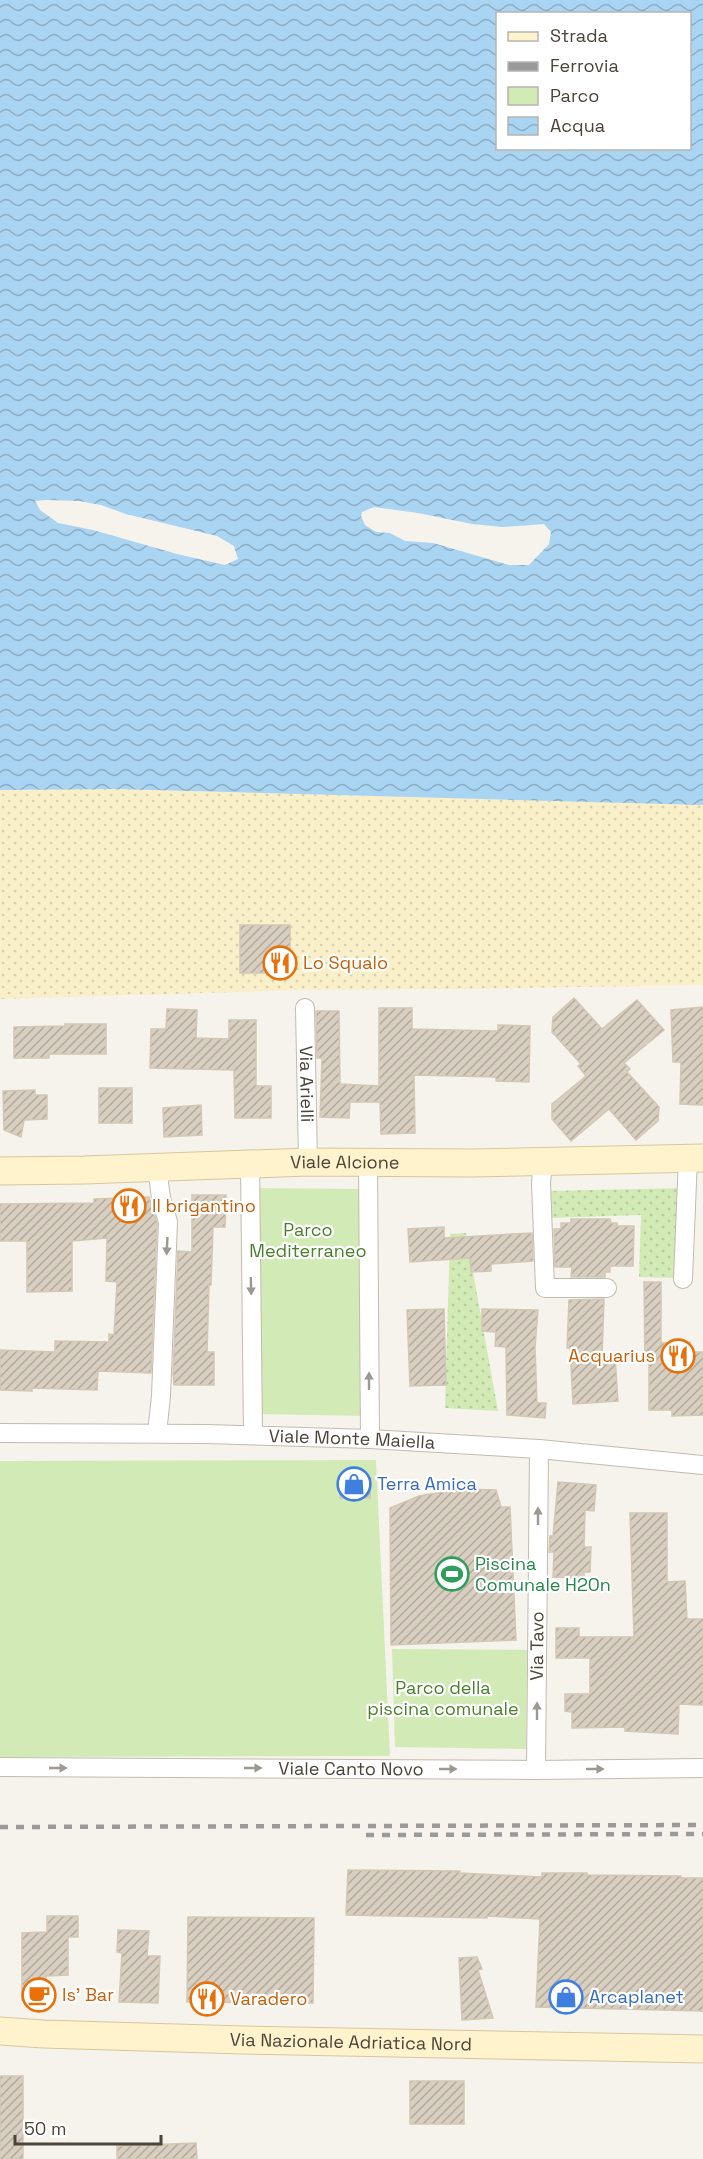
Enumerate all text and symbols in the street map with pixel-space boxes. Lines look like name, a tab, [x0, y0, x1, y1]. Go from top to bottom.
legend	[496, 12, 691, 150]
text: Strada	[550, 24, 608, 47]
text: Ferrovia	[550, 54, 619, 77]
text: Parco	[550, 84, 599, 107]
text: Acqua	[550, 114, 605, 137]
restaurant icon: Lo Squalo	[262, 945, 298, 981]
place label: Lo Squalo	[303, 951, 388, 974]
street label: Via Arielli	[295, 1045, 319, 1123]
street label: Viale Alcione	[290, 1150, 400, 1174]
restaurant icon: Il brigantino	[111, 1188, 147, 1224]
place label: Il brigantino	[152, 1194, 256, 1217]
park label: Parco Mediterraneo	[249, 1218, 367, 1262]
one-way arrow	[162, 1237, 171, 1256]
one-way arrow	[246, 1277, 256, 1296]
restaurant icon: Acquarius	[660, 1338, 696, 1374]
place label: Acquarius	[568, 1344, 655, 1367]
one-way arrow	[365, 1371, 374, 1390]
street label: Viale Monte Maiella	[268, 1424, 436, 1454]
shop icon: Terra Amica	[336, 1466, 372, 1502]
place label: Terra Amica	[377, 1472, 477, 1495]
one-way arrow	[533, 1507, 543, 1526]
place label: Piscina Comunale H2On	[475, 1552, 611, 1596]
sports icon: Piscina Comunale H2On	[434, 1556, 470, 1592]
street label: Via Tavo	[525, 1611, 548, 1681]
park label: Parco della piscina comunale	[367, 1676, 519, 1720]
one-way arrow	[532, 1702, 542, 1721]
street label: Viale Canto Novo	[278, 1757, 424, 1780]
one-way arrow	[49, 1763, 68, 1773]
one-way arrow	[244, 1764, 263, 1773]
one-way arrow	[439, 1764, 458, 1774]
one-way arrow	[585, 1764, 604, 1774]
cafe icon: Is' Bar	[21, 1977, 57, 2013]
shop icon: Arcaplanet	[548, 1979, 584, 2015]
restaurant icon: Varadero	[189, 1981, 225, 2017]
place label: Is' Bar	[62, 1983, 114, 2006]
place label: Arcaplanet	[589, 1985, 684, 2008]
place label: Varadero	[230, 1987, 307, 2010]
street label: Via Nazionale Adriatica Nord	[229, 2028, 472, 2055]
scale bar	[15, 2108, 160, 2146]
text: 50 m	[24, 2117, 66, 2140]

